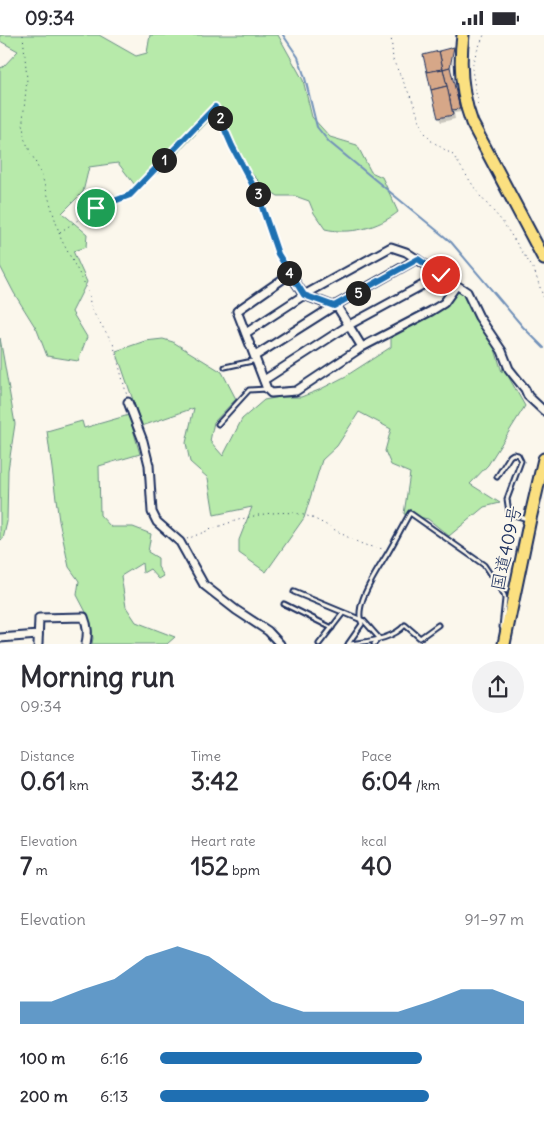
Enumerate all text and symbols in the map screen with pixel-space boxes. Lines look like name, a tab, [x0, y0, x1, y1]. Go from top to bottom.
text: 09:34	[25, 6, 75, 30]
pin: 2	[208, 105, 232, 131]
text: 2	[217, 109, 224, 127]
pin: 1	[152, 147, 176, 173]
text: 1	[162, 151, 167, 169]
pin: 3	[246, 181, 270, 207]
text: 3	[255, 185, 262, 203]
pin	[75, 187, 117, 229]
icon: arrive	[82, 194, 110, 222]
pin	[420, 254, 462, 296]
pin: 4	[276, 261, 302, 285]
icon: check	[427, 261, 455, 289]
text: 4	[285, 264, 294, 282]
pin: 5	[346, 281, 370, 305]
text: 5	[354, 284, 363, 302]
street label: 国道409号	[486, 503, 526, 593]
text: Morning run	[20, 659, 175, 695]
button: share	[472, 661, 524, 713]
text: 09:34	[20, 696, 62, 716]
text: Distance	[20, 747, 75, 765]
text: Time	[191, 747, 221, 765]
text: Pace	[361, 747, 392, 765]
text: 0.61	[20, 765, 66, 797]
text: 3:42	[191, 765, 239, 797]
text: 6:04	[361, 765, 412, 797]
text: km	[66, 776, 89, 794]
text: /km	[412, 776, 440, 794]
text: Elevation	[20, 832, 77, 850]
text: Heart rate	[191, 832, 256, 850]
text: kcal	[361, 832, 387, 850]
text: 7	[20, 850, 32, 882]
text: 152	[191, 850, 229, 882]
text: 40	[361, 850, 392, 882]
text: m	[32, 861, 48, 879]
text: bpm	[229, 861, 260, 879]
text: Elevation	[20, 909, 86, 929]
text: 91–97 m	[464, 909, 524, 929]
text: 100 m	[20, 1048, 65, 1068]
text: 6:16	[100, 1048, 128, 1068]
text: 200 m	[20, 1086, 68, 1106]
text: 6:13	[100, 1086, 128, 1106]

